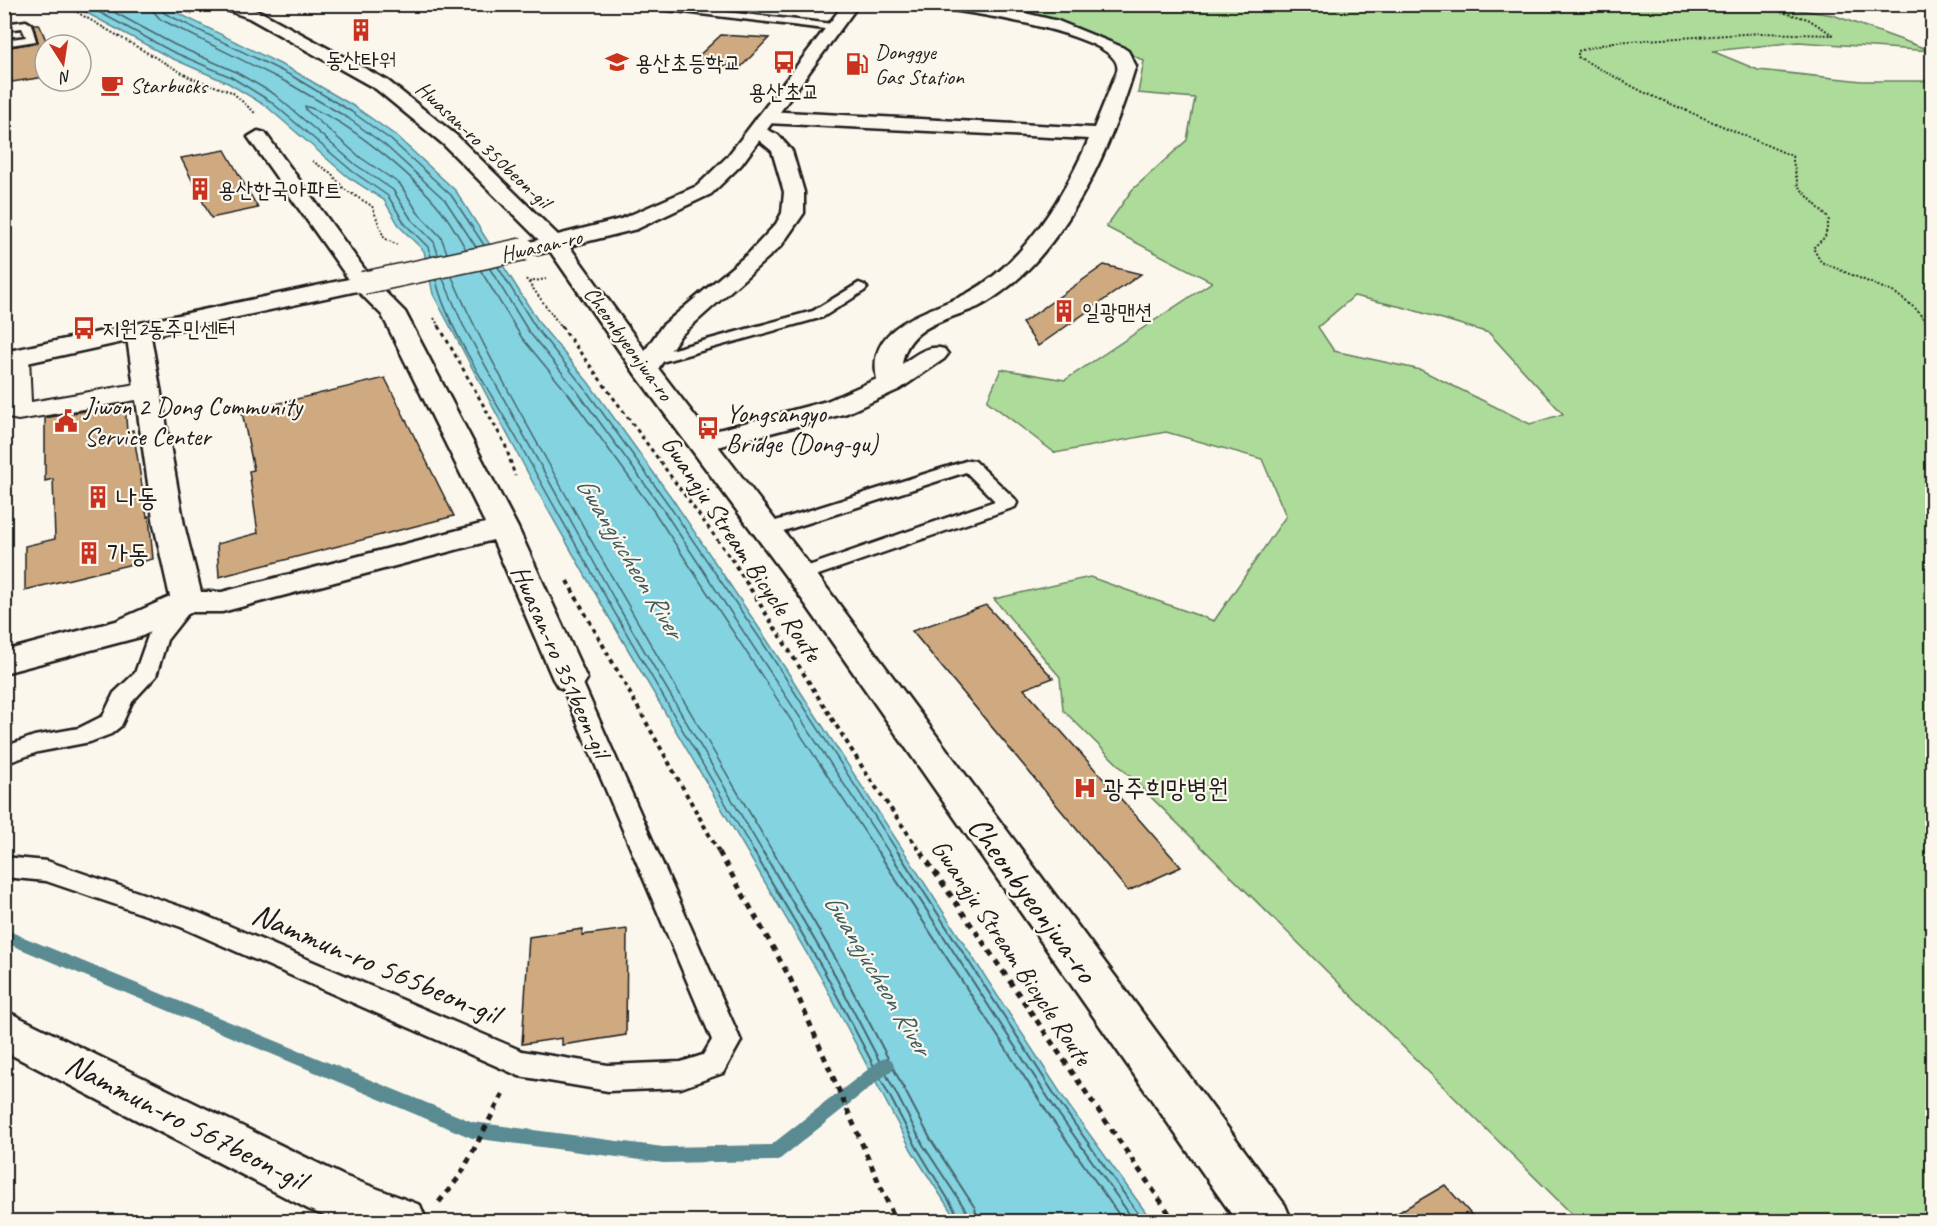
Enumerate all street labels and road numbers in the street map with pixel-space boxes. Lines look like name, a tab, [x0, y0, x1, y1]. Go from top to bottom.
street label: Hwasan-ro 350beon-gil	[410, 75, 560, 218]
street label: Hwasan-ro	[498, 223, 586, 269]
street label: Cheonbyeonjwa-ro	[577, 281, 680, 407]
street label: Gwangju Stream Bicycle Route	[654, 429, 830, 669]
street label: Hwasan-ro 351beon-gil	[503, 560, 620, 767]
street label: Cheonbyeonjwa-ro	[958, 808, 1108, 992]
street label: Gwangju Stream Bicycle Route	[924, 833, 1100, 1073]
street label: Nammun-ro 565beon-gil	[246, 893, 511, 1036]
street label: Nammun-ro 567beon-gil	[59, 1043, 318, 1202]

